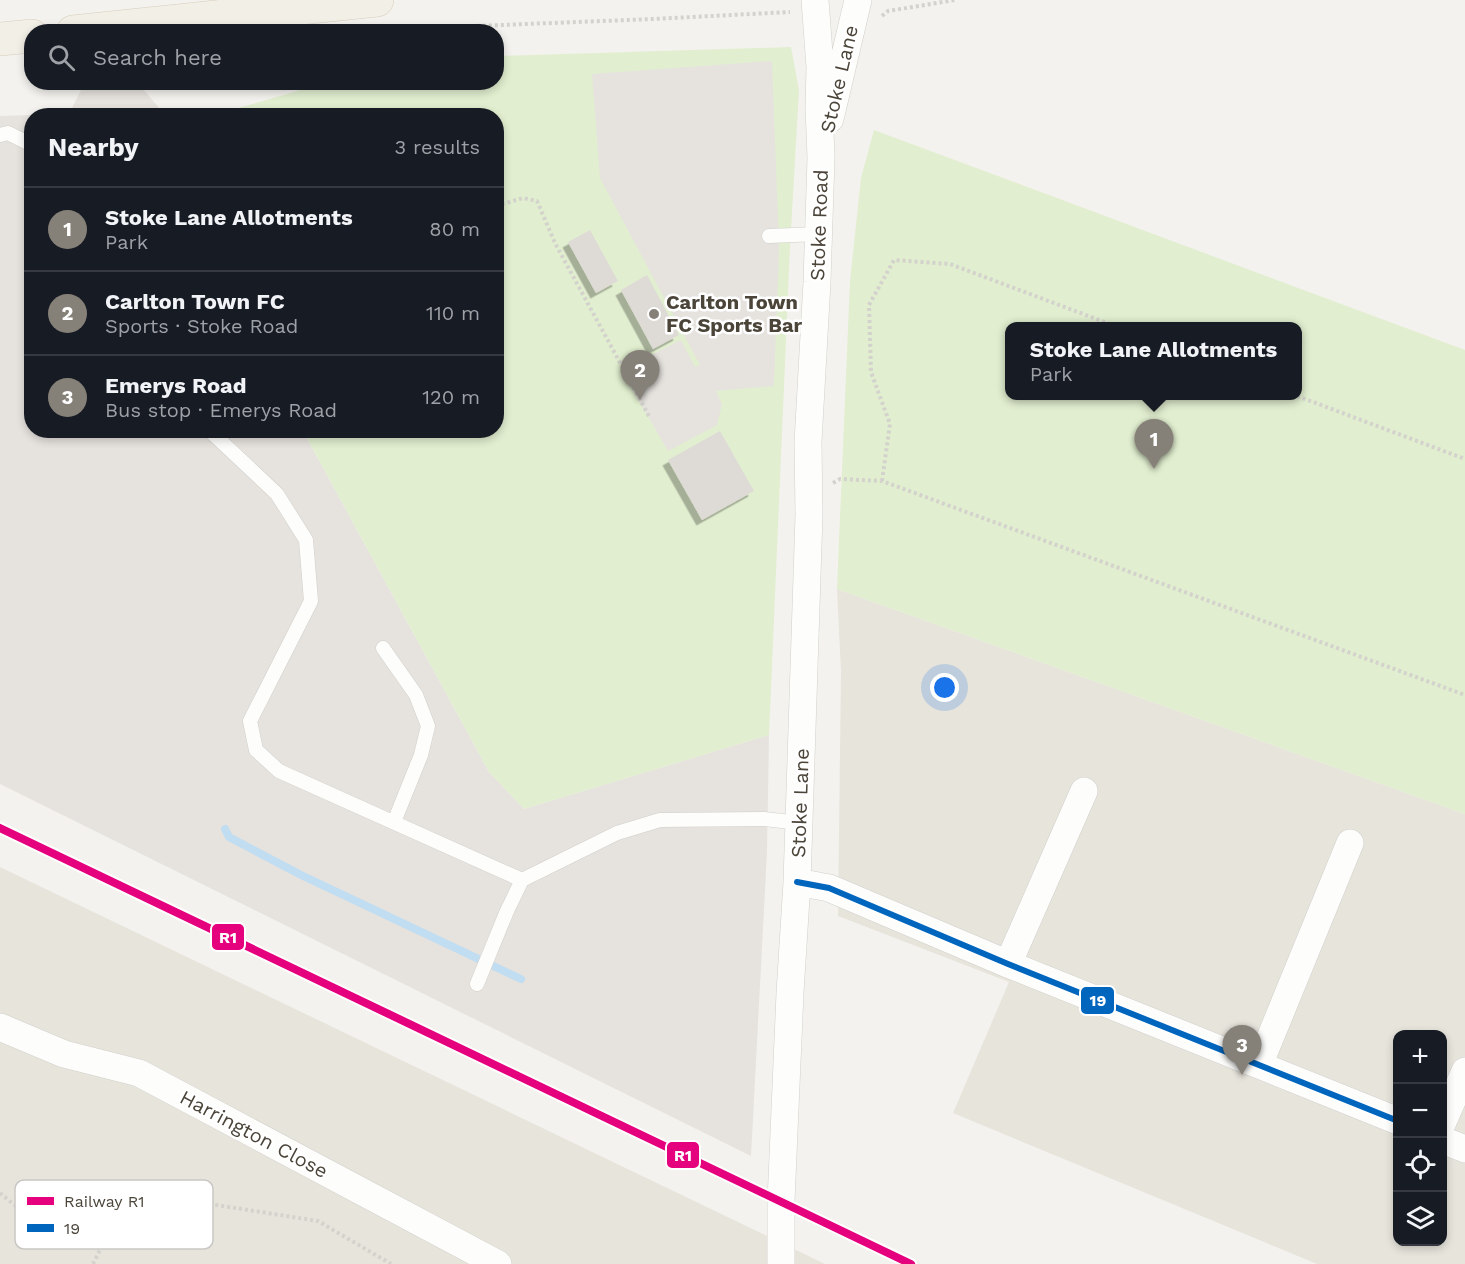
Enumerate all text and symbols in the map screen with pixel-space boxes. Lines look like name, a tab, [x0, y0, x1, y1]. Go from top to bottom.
street label: Stoke Lane	[815, 23, 863, 135]
search box	[24, 24, 504, 90]
icon: search	[45, 41, 78, 74]
text: Search here	[93, 45, 222, 70]
text: Nearby	[48, 132, 139, 162]
text: 3 results	[395, 135, 480, 159]
street label: Stoke Road	[805, 169, 833, 281]
text: Stoke Lane Allotments	[105, 205, 353, 230]
text: 1	[63, 217, 72, 241]
text: 80 m	[429, 217, 480, 241]
text: Park	[105, 230, 148, 254]
text: Carlton Town FC	[105, 289, 285, 314]
place label: Carlton Town FC Sports Bar	[666, 290, 803, 337]
text: 2	[62, 301, 73, 325]
text: 110 m	[426, 301, 480, 325]
marker: Carlton Town FC Sports Bar	[647, 307, 661, 321]
text: Sports · Stoke Road	[105, 314, 298, 338]
popup	[1005, 322, 1302, 400]
text: Stoke Lane Allotments	[1030, 337, 1277, 362]
pin: 2	[620, 350, 660, 400]
text: Park	[1030, 362, 1073, 386]
text: Emerys Road	[105, 373, 247, 398]
text: 3	[62, 385, 73, 409]
text: 120 m	[422, 385, 480, 409]
text: Bus stop · Emerys Road	[105, 398, 337, 422]
pin: 1	[1134, 420, 1174, 469]
your location	[930, 673, 959, 702]
street label: Stoke Lane	[786, 748, 814, 858]
line badge: R1	[211, 923, 245, 951]
text: R1	[219, 928, 237, 947]
line badge: 19	[1080, 986, 1115, 1015]
text: 19	[1090, 991, 1107, 1010]
pin: 3	[1222, 1026, 1262, 1075]
map controls	[1393, 1030, 1447, 1246]
button: +	[1393, 1030, 1447, 1084]
button: −	[1393, 1084, 1447, 1138]
street label: Harrington Close	[176, 1085, 332, 1183]
button: locate	[1393, 1138, 1447, 1192]
line badge: R1	[666, 1141, 700, 1169]
text: R1	[674, 1146, 692, 1165]
legend	[15, 1180, 213, 1249]
text: Railway R1	[64, 1192, 145, 1211]
button: layers	[1393, 1192, 1447, 1246]
text: 19	[64, 1219, 80, 1238]

